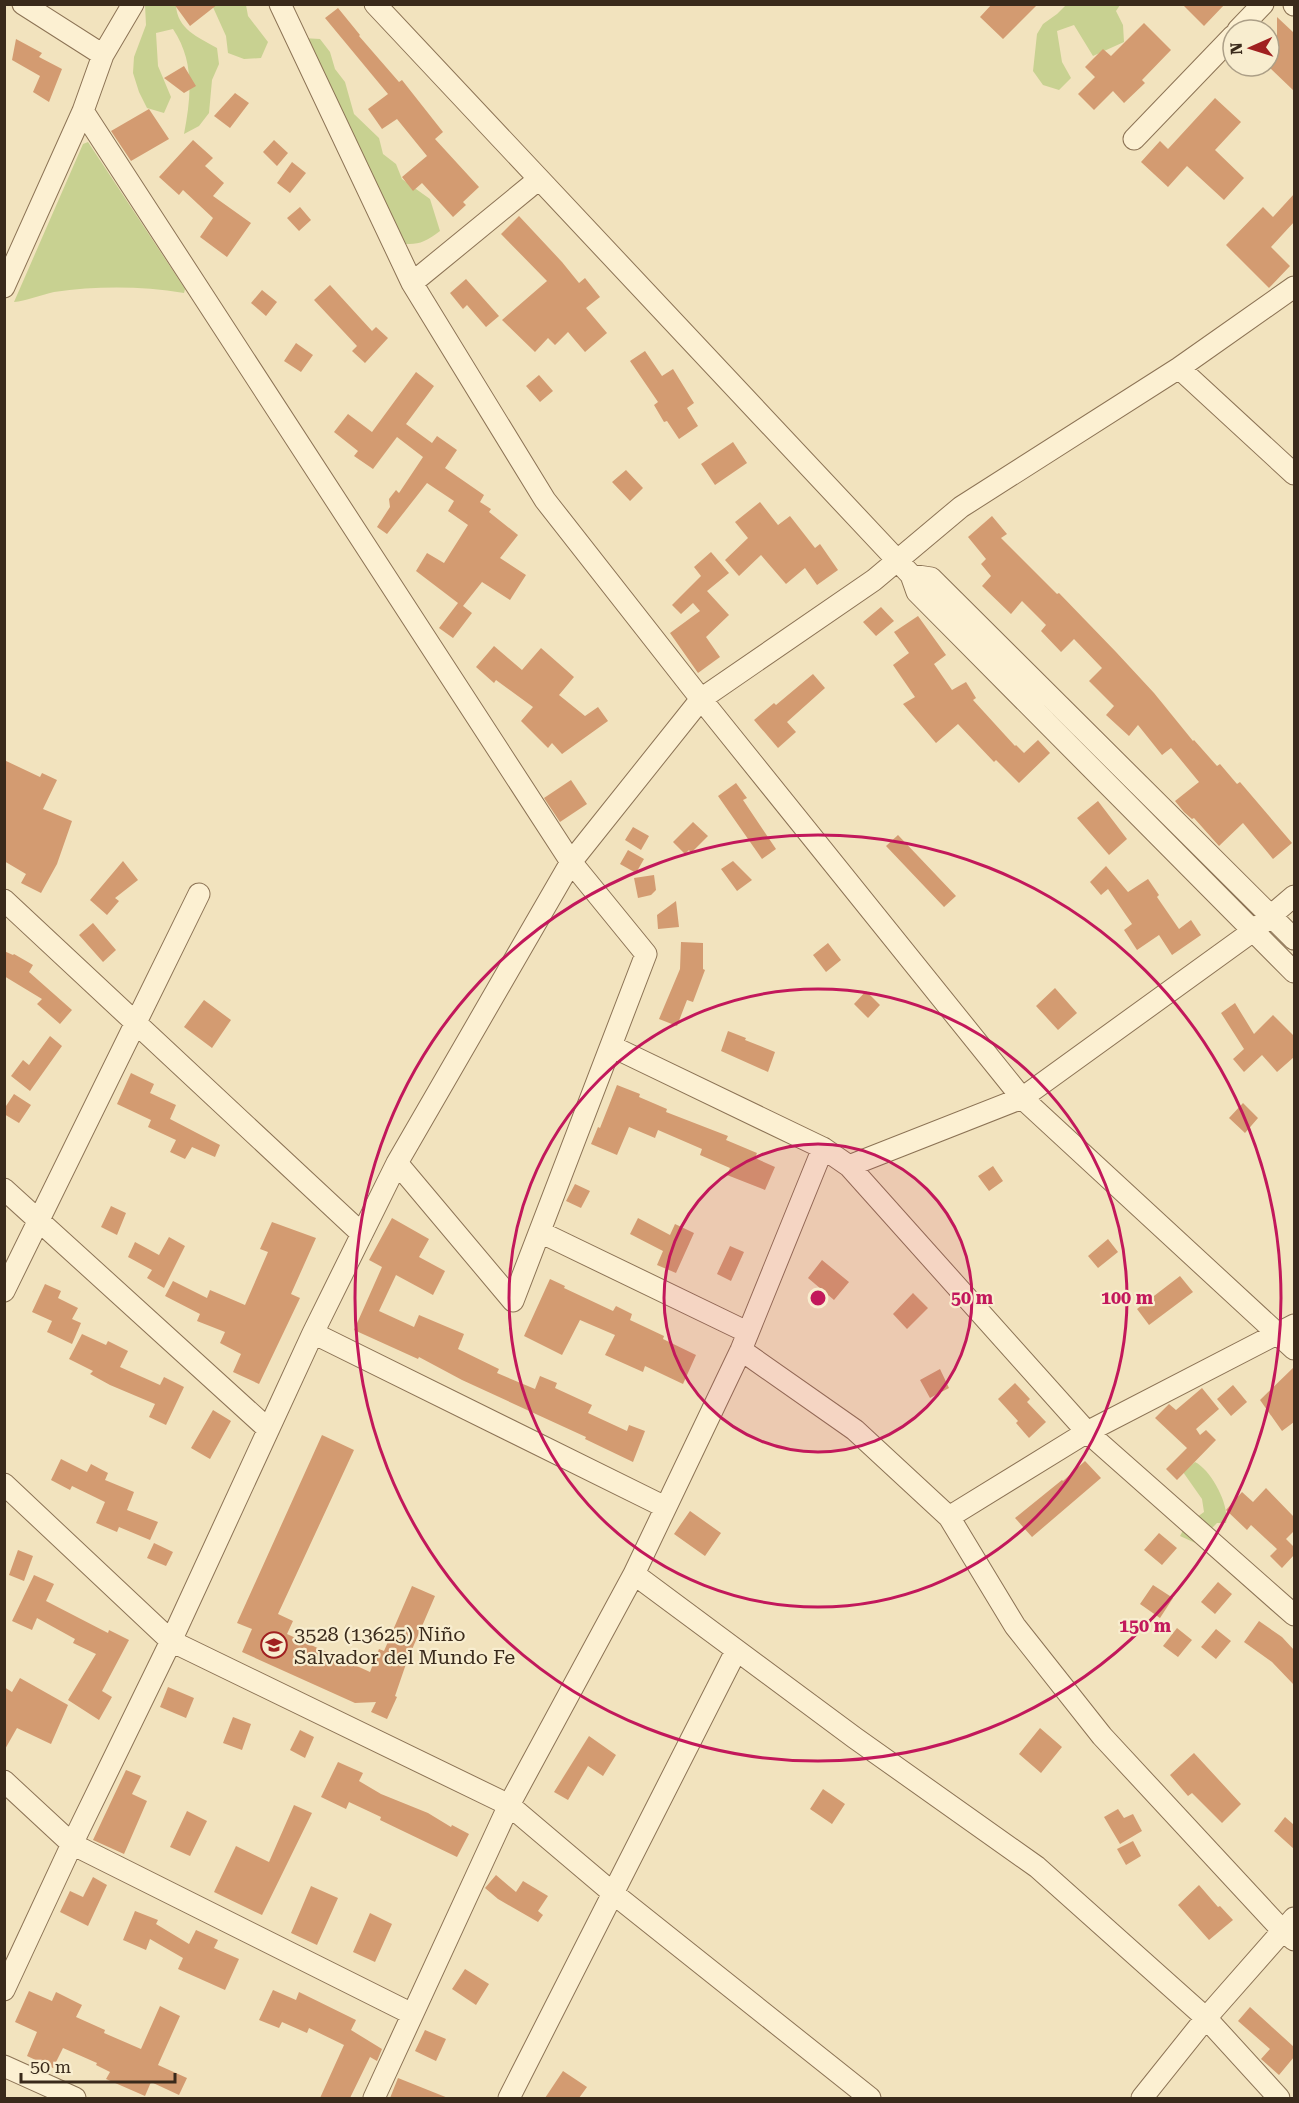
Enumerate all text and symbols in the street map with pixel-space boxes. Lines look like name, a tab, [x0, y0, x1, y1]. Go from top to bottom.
north arrow	[1221, 18, 1281, 78]
text: N	[1227, 42, 1246, 55]
text: 50 m	[951, 1287, 994, 1308]
text: 100 m	[1101, 1287, 1154, 1308]
centre of rings	[808, 1288, 828, 1308]
text: 150 m	[1119, 1615, 1172, 1636]
place label: 3528 (13625) Niño Salvador del Mundo Fe	[294, 1622, 515, 1669]
school or university icon: 3528 (13625) Niño Salvador del Mundo Fe	[259, 1630, 289, 1660]
scale bar	[21, 2046, 176, 2084]
text: 50 m	[30, 2056, 71, 2077]

